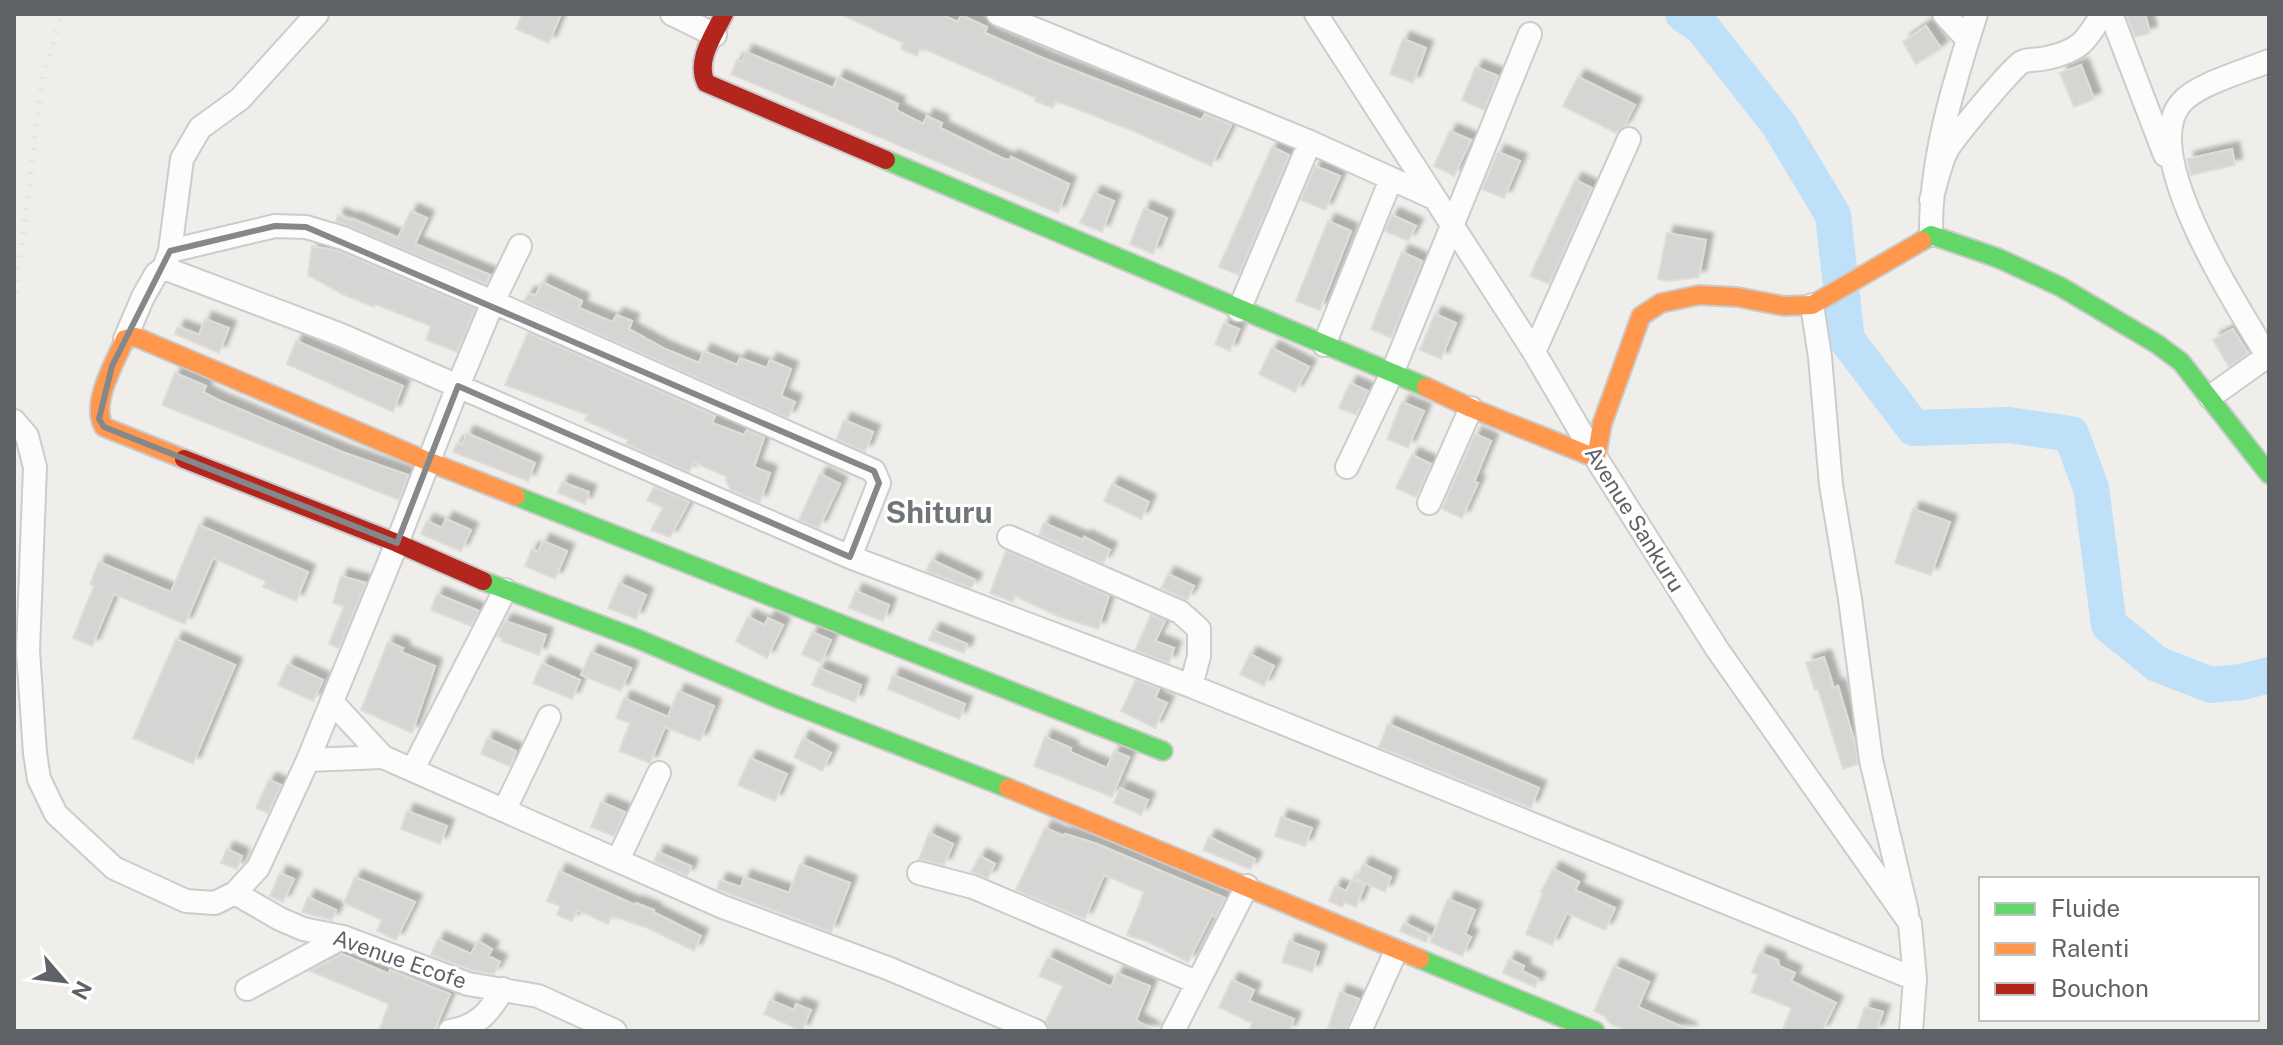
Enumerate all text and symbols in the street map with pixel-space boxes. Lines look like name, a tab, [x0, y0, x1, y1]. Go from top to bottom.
street label: Avenue Sankuru	[1580, 441, 1690, 597]
district label: Shituru	[885, 494, 993, 530]
legend	[1979, 877, 2259, 1021]
text: Fluide	[2051, 894, 2120, 922]
street label: Avenue Ecofe	[330, 924, 470, 994]
text: Ralenti	[2051, 934, 2129, 962]
north arrow	[24, 941, 104, 1021]
text: Bouchon	[2051, 974, 2149, 1002]
text: N	[66, 977, 97, 1004]

